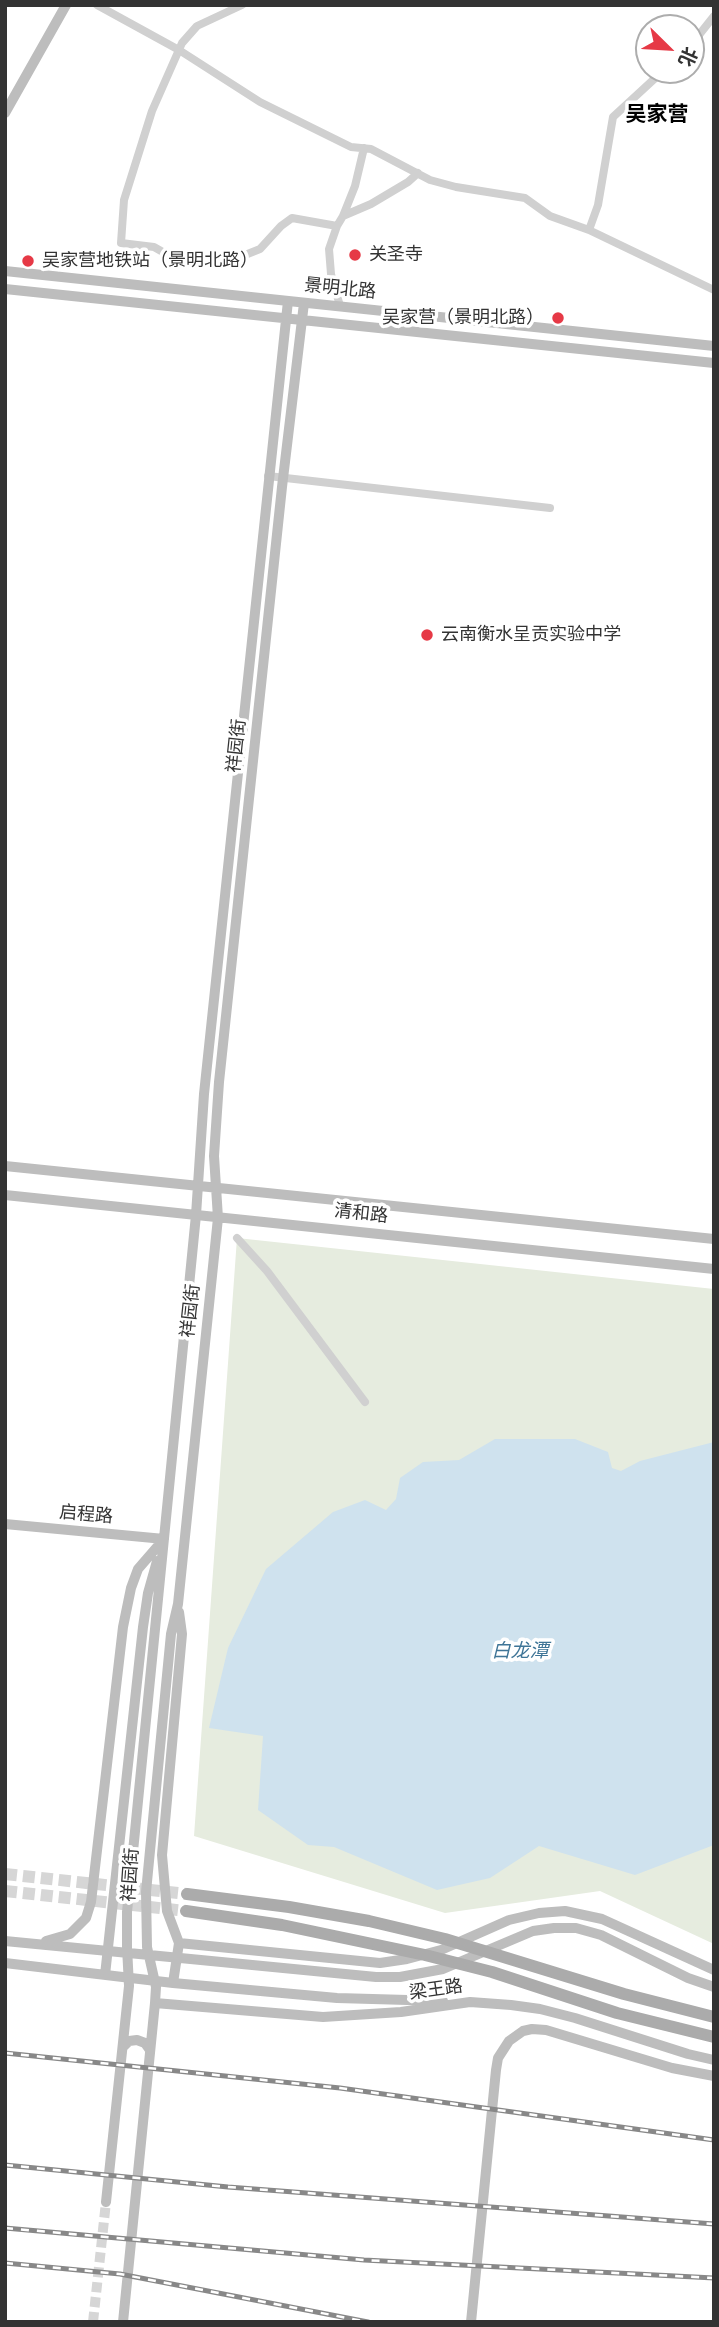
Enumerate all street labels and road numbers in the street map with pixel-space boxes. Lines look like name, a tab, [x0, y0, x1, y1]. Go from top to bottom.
street label: 景明北路	[303, 274, 377, 304]
street label: 祥园街	[223, 718, 251, 774]
street label: 清和路	[333, 1200, 389, 1228]
street label: 祥园街	[177, 1283, 205, 1339]
street label: 启程路	[58, 1502, 114, 1528]
street label: 祥园街	[118, 1847, 144, 1903]
street label: 梁王路	[408, 1976, 464, 2004]

